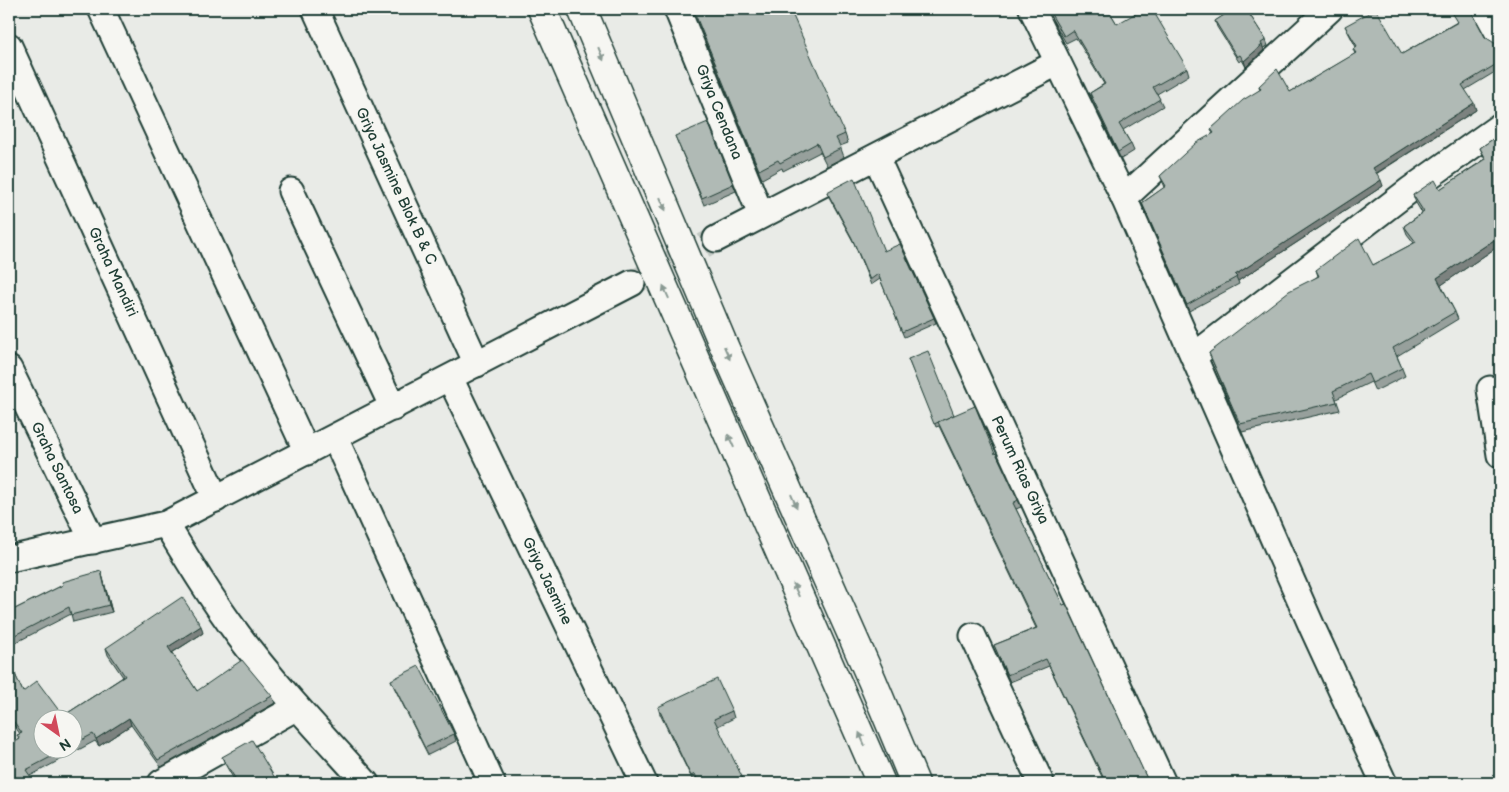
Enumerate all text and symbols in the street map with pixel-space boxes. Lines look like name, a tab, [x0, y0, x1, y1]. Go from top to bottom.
one-way arrow	[597, 47, 605, 61]
street label: Griya Cendana	[691, 62, 747, 162]
street label: Griya Jasmine Blok B & C	[351, 104, 441, 268]
one-way arrow	[660, 197, 668, 211]
street label: Graha Mandiri	[84, 224, 142, 320]
one-way arrow	[661, 285, 669, 299]
one-way arrow	[724, 346, 732, 360]
street label: Perum Rias Griya	[987, 413, 1053, 527]
street label: Graha Santosa	[27, 419, 87, 517]
one-way arrow	[726, 434, 734, 448]
one-way arrow	[790, 494, 798, 508]
street label: Griya Jasmine	[518, 534, 576, 628]
one-way arrow	[792, 583, 800, 597]
north arrow	[32, 710, 82, 760]
one-way arrow	[857, 732, 865, 746]
text: N	[56, 734, 74, 754]

